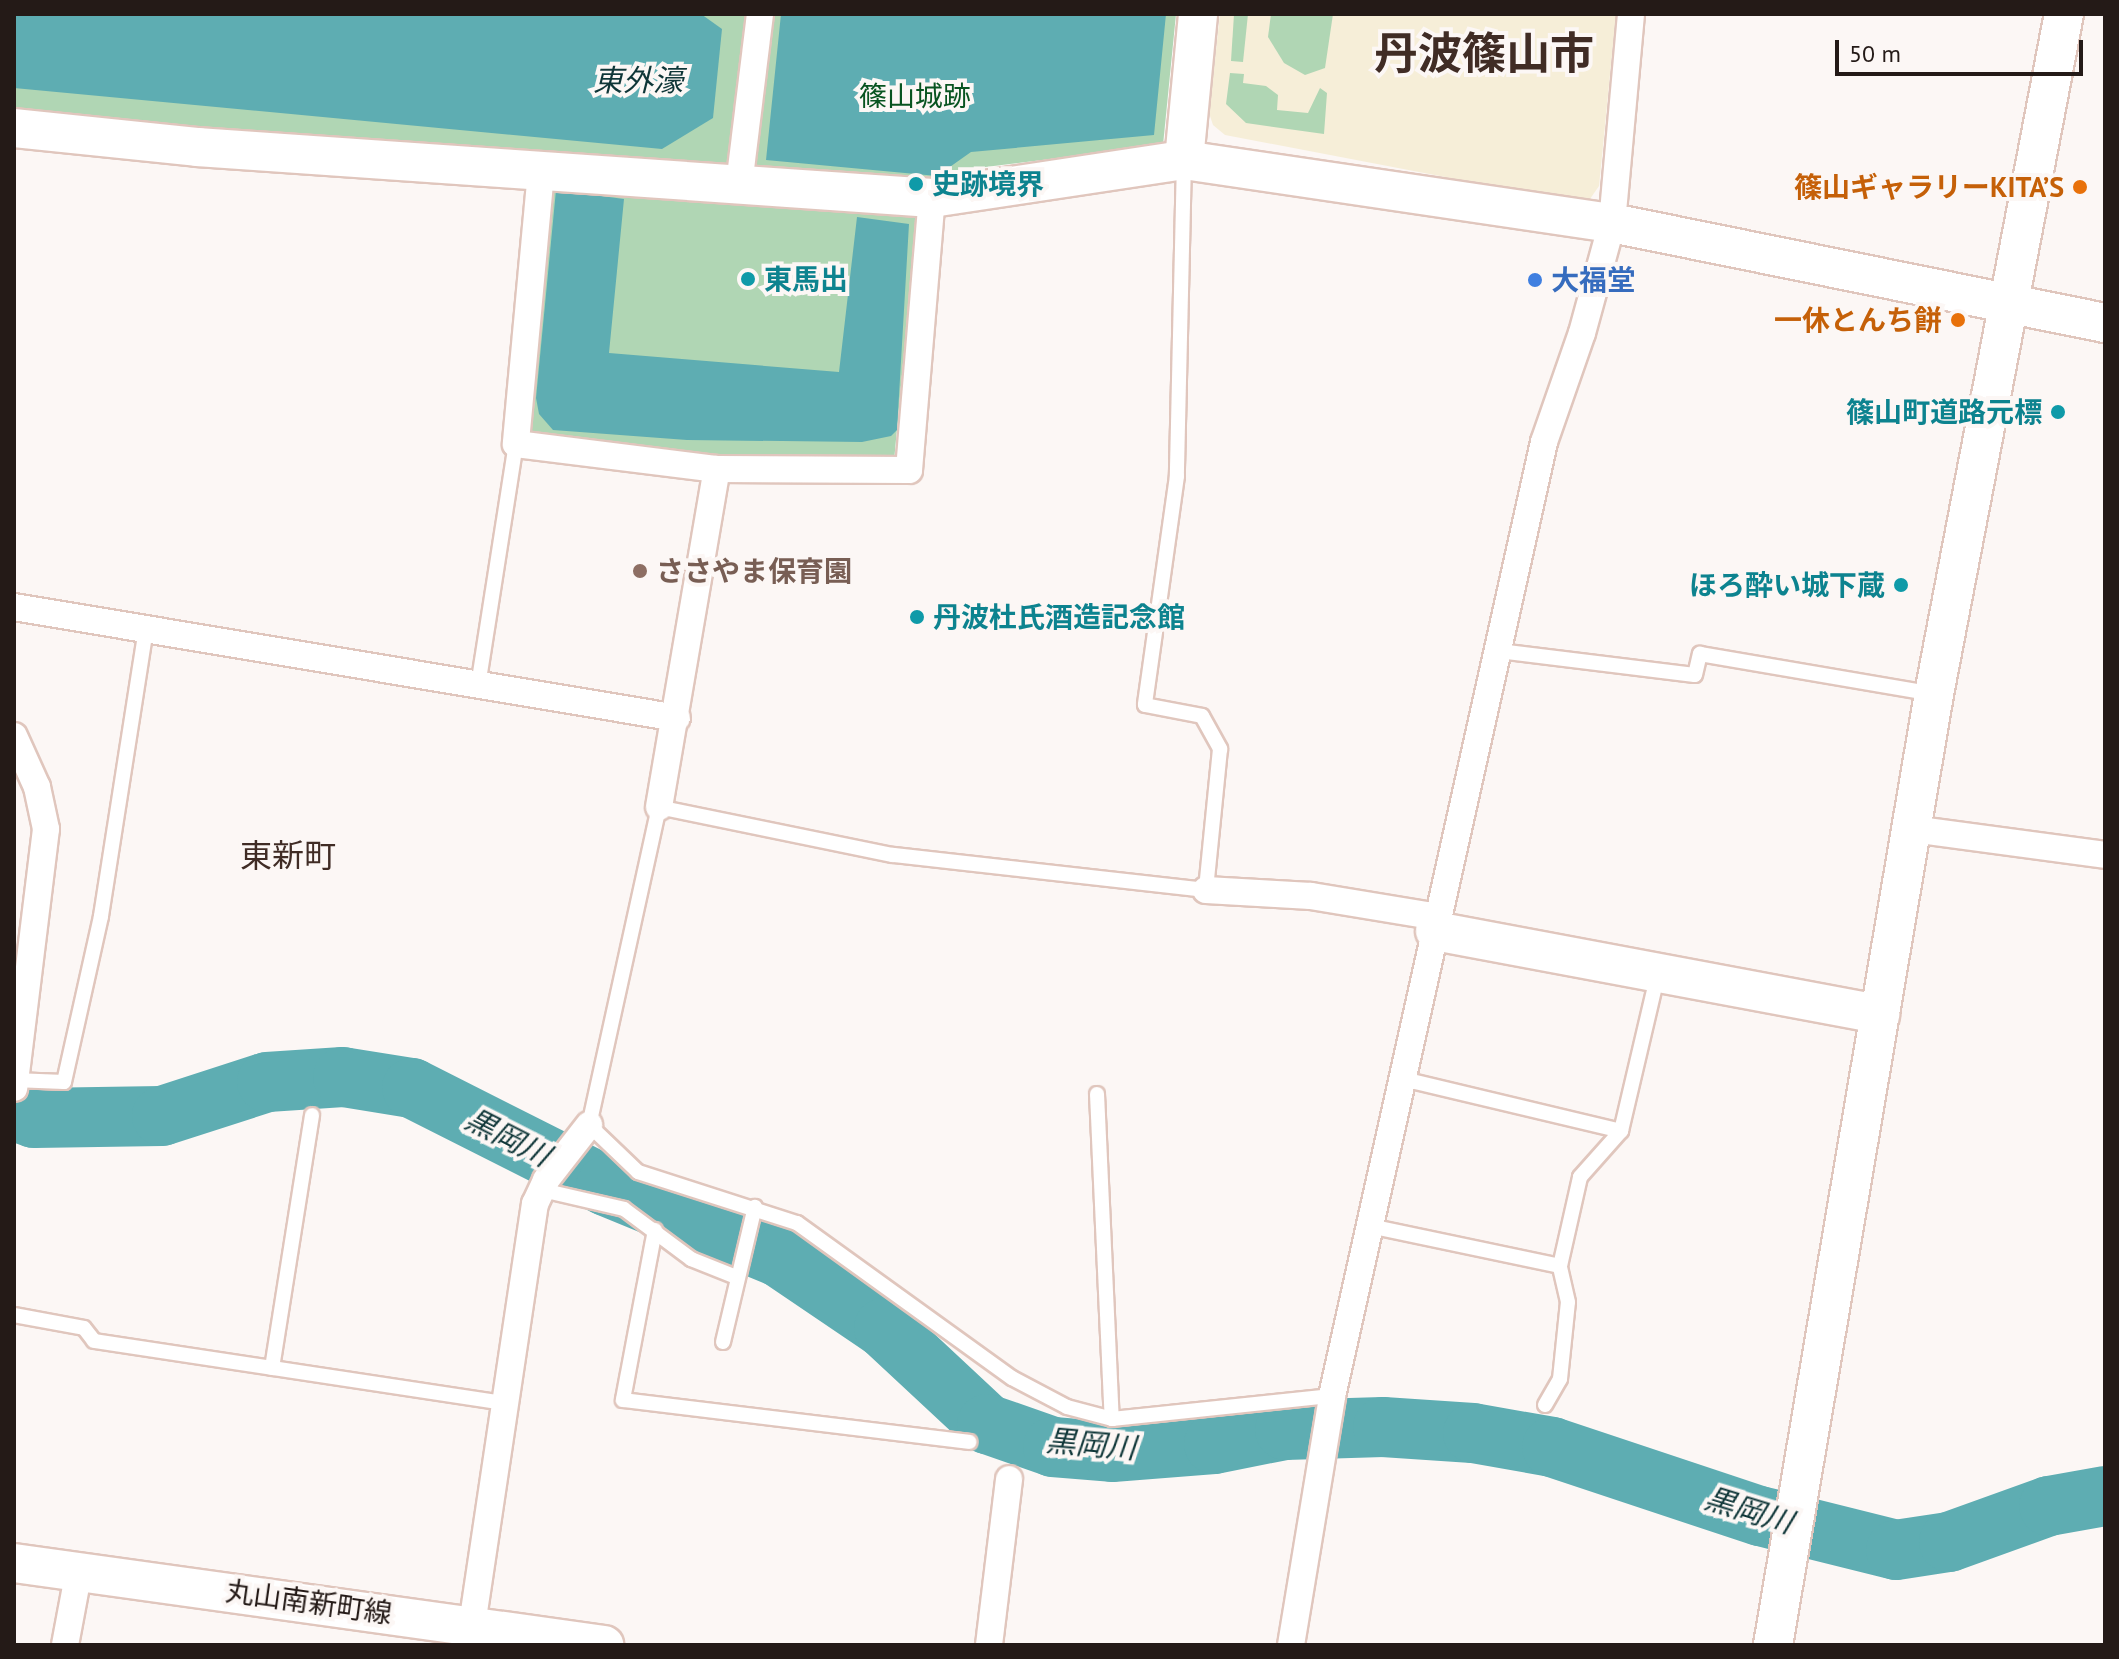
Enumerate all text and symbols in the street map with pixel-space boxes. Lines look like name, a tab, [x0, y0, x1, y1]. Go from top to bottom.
scale bar	[1839, 24, 2087, 74]
district label: 丹波篠山市	[1374, 27, 1594, 79]
text: 50 m	[1849, 38, 1901, 69]
water label: 東外濠	[593, 62, 683, 98]
park label: 篠山城跡	[859, 79, 971, 113]
place label: 史跡境界	[932, 167, 1044, 201]
place label: 篠山ギャラリーKITA’S	[1794, 170, 2064, 204]
marker: 史跡境界	[907, 175, 925, 193]
marker: 篠山ギャラリーKITA’S	[2071, 178, 2089, 196]
place label: 東馬出	[764, 262, 848, 296]
place label: 大福堂	[1551, 263, 1635, 297]
marker: 東馬出	[739, 270, 757, 288]
marker: 大福堂	[1526, 271, 1544, 289]
place label: 一休とんち餅	[1774, 303, 1942, 337]
marker: 一休とんち餅	[1949, 311, 1967, 329]
place label: 篠山町道路元標	[1846, 395, 2042, 429]
marker: 篠山町道路元標	[2049, 403, 2067, 421]
place label: ささやま保育園	[656, 554, 852, 588]
marker: ささやま保育園	[631, 562, 649, 580]
place label: ほろ酔い城下蔵	[1689, 568, 1885, 602]
marker: ほろ酔い城下蔵	[1892, 576, 1910, 594]
place label: 丹波杜氏酒造記念館	[933, 600, 1185, 634]
marker: 丹波杜氏酒造記念館	[908, 608, 926, 626]
district label: 東新町	[240, 836, 336, 874]
water label: 黒岡川	[460, 1101, 556, 1173]
water label: 黒岡川	[1045, 1422, 1137, 1466]
water label: 黒岡川	[1701, 1480, 1797, 1540]
street label: 丸山南新町線	[223, 1574, 395, 1630]

